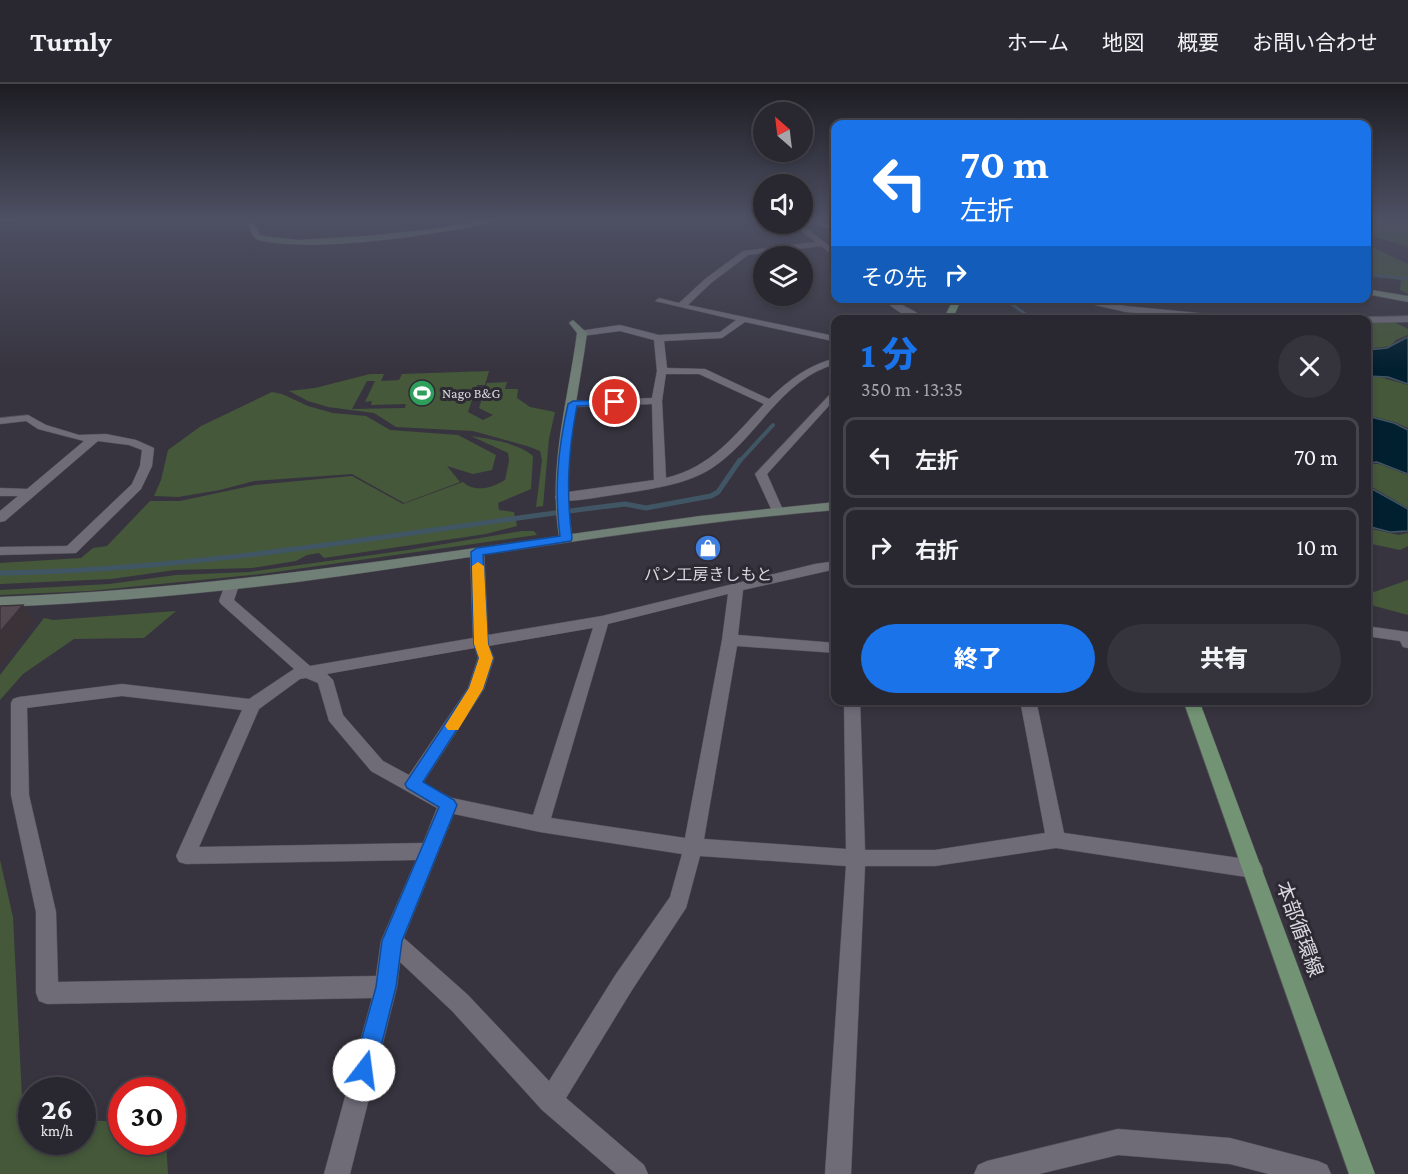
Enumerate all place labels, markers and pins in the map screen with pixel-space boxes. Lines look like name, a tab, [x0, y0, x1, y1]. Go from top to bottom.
pin	[589, 376, 640, 427]
sports icon: Nago B&G	[407, 378, 437, 408]
place label: Nago B&G	[442, 385, 500, 401]
shop icon: パン工房きしもと	[693, 533, 723, 563]
place label: パン工房きしもと	[644, 566, 772, 583]

